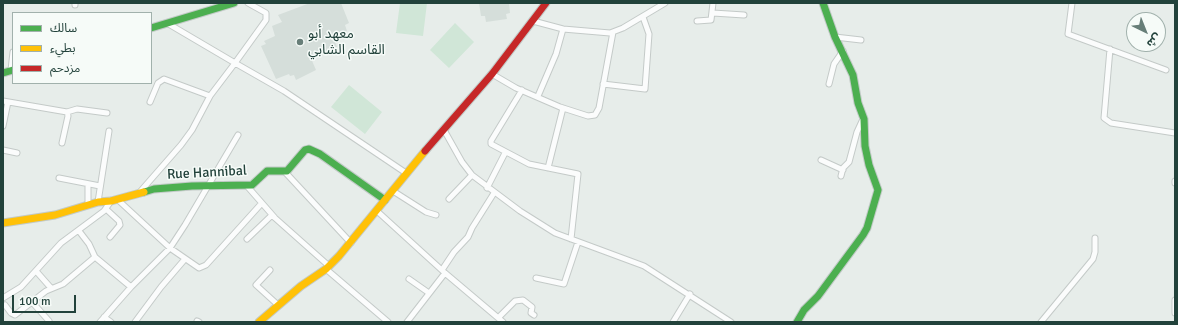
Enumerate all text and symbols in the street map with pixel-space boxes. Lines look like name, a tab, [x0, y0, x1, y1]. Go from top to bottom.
legend	[12, 12, 152, 84]
north arrow	[1126, 12, 1166, 52]
text: سالك	[50, 21, 77, 36]
place label: معهد أبو القاسم الشابي	[308, 26, 385, 58]
text: ش	[1144, 31, 1164, 50]
marker: معهد أبو القاسم الشابي	[295, 37, 305, 47]
text: بطيء	[50, 41, 76, 56]
text: مزدحم	[50, 61, 80, 76]
street label: Rue Hannibal	[167, 163, 247, 183]
scale bar	[14, 287, 78, 313]
text: 100 m	[19, 294, 51, 309]

